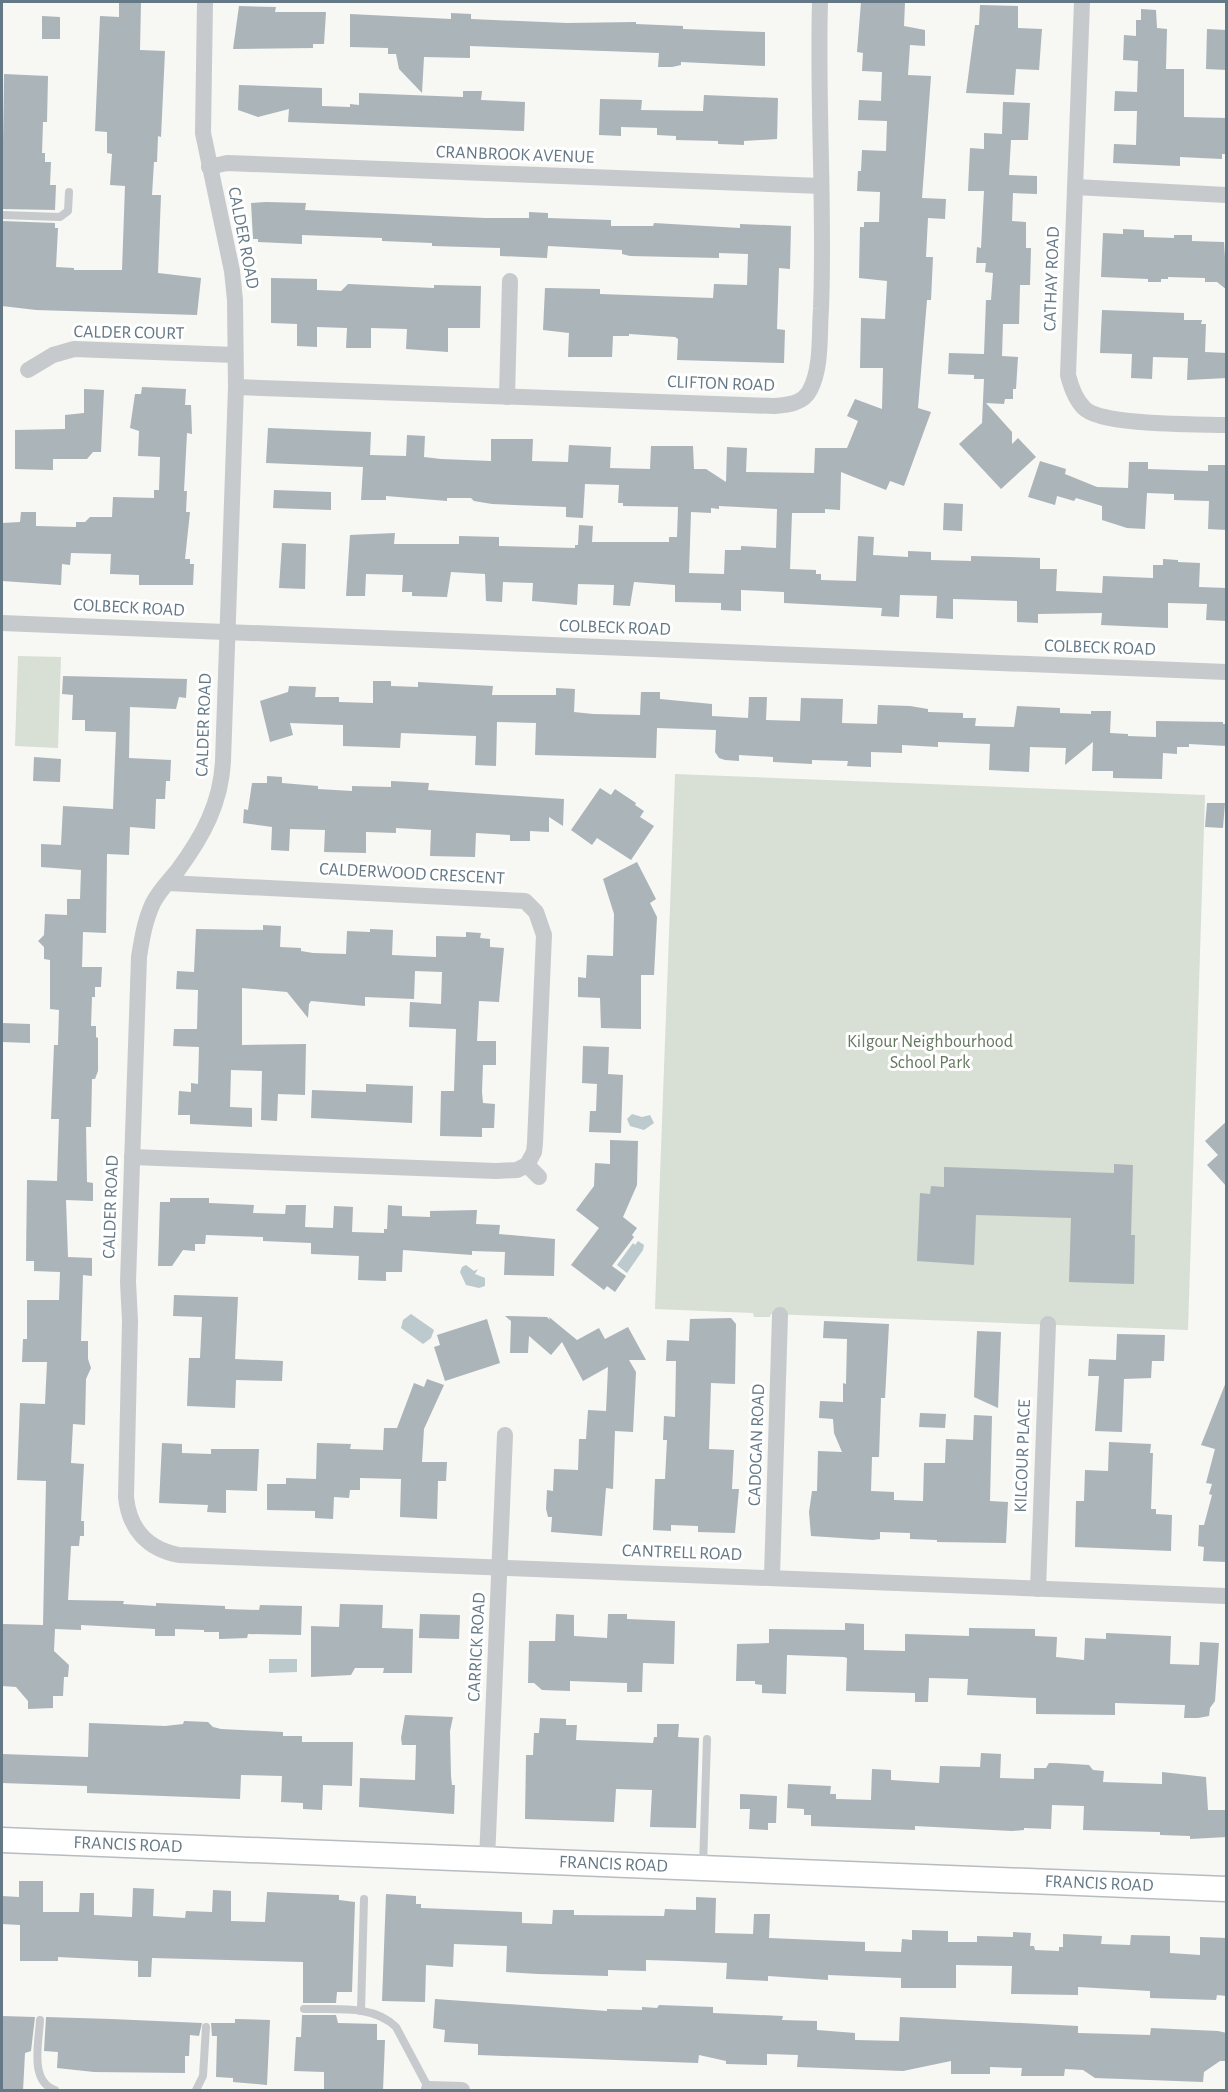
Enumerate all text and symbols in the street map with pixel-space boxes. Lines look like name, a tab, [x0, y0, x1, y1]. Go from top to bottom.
street label: CRANBROOK AVENUE	[436, 143, 595, 167]
street label: CALDER ROAD	[224, 185, 262, 291]
street label: CATHAY ROAD	[1041, 226, 1063, 332]
street label: CALDER COURT	[73, 323, 185, 343]
street label: CLIFTON ROAD	[667, 373, 775, 395]
street label: COLBECK ROAD	[73, 596, 185, 620]
street label: COLBECK ROAD	[559, 617, 671, 639]
street label: COLBECK ROAD	[1044, 637, 1156, 659]
street label: CALDER ROAD	[193, 673, 215, 777]
street label: CALDERWOOD CRESCENT	[319, 860, 505, 888]
park label: Kilgour Neighbourhood School Park	[847, 1033, 1013, 1072]
street label: CALDER ROAD	[100, 1155, 122, 1259]
street label: CADOGAN ROAD	[746, 1384, 768, 1506]
street label: KILGOUR PLACE	[1012, 1399, 1034, 1513]
street label: CANTRELL ROAD	[622, 1542, 742, 1564]
street label: CARRICK ROAD	[465, 1592, 489, 1702]
street label: FRANCIS ROAD	[73, 1834, 183, 1856]
street label: FRANCIS ROAD	[559, 1853, 668, 1876]
street label: FRANCIS ROAD	[1044, 1873, 1154, 1895]

